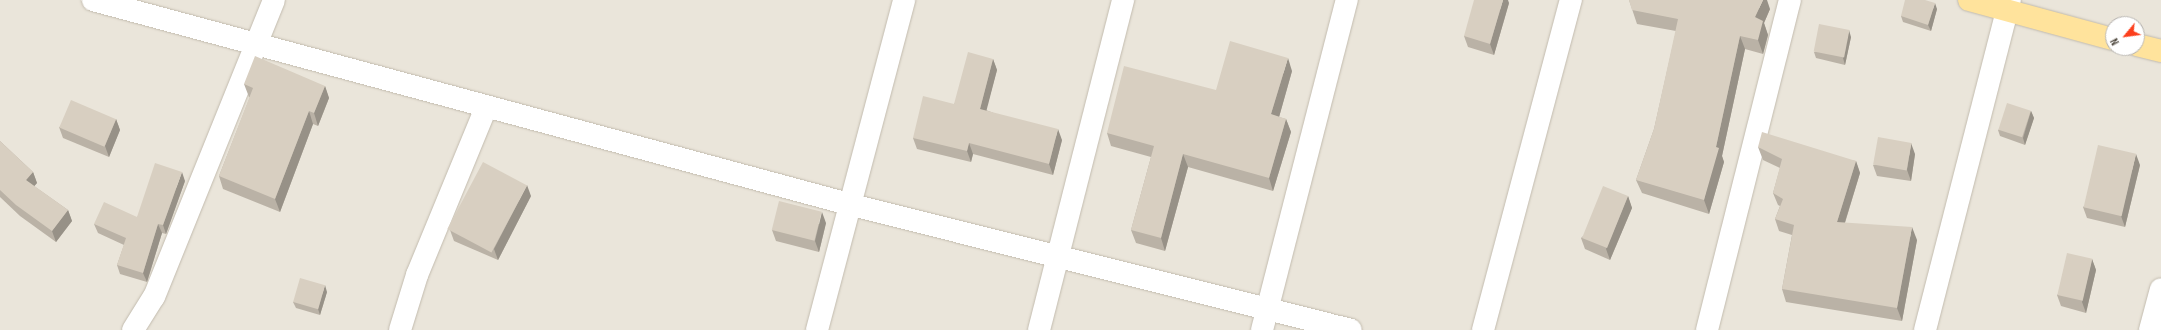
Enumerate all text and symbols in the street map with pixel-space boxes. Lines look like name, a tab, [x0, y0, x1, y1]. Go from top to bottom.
north arrow	[2105, 16, 2145, 56]
text: N	[2108, 36, 2122, 47]

